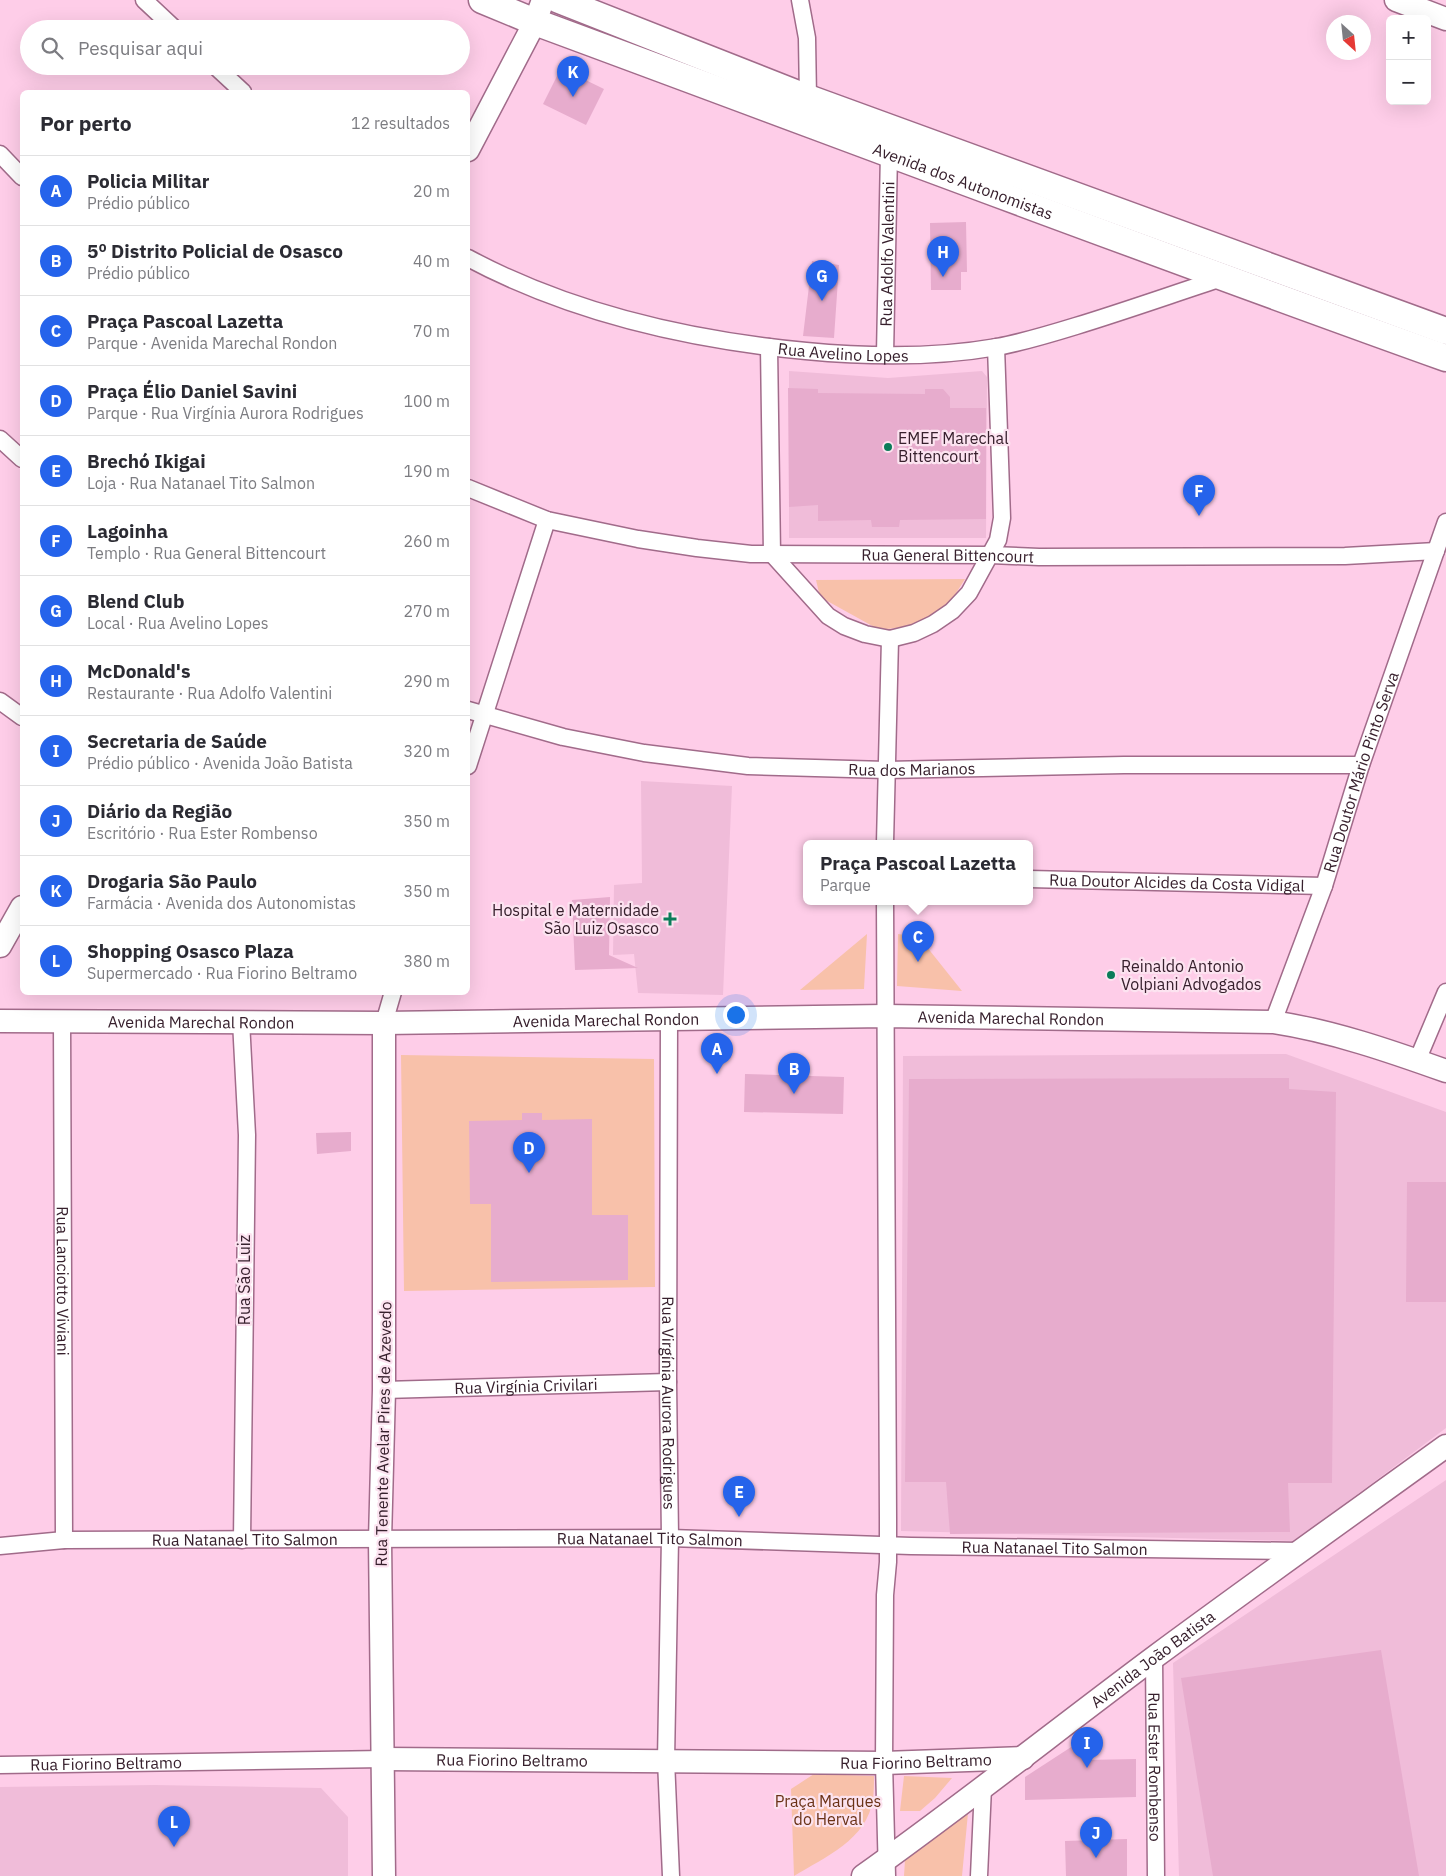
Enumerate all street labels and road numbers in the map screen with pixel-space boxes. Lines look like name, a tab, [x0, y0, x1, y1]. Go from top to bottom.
street label: Avenida dos Autonomistas	[870, 139, 1056, 224]
street label: Rua Adolfo Valentini	[876, 181, 898, 327]
street label: Rua Avelino Lopes	[777, 338, 909, 365]
street label: Rua General Bittencourt	[861, 544, 1035, 567]
street label: Rua Doutor Mário Pinto Serva	[1319, 668, 1403, 875]
street label: Rua dos Marianos	[848, 758, 976, 780]
street label: Rua Doutor Alcides da Costa Vidigal	[1049, 869, 1305, 896]
street label: Avenida Marechal Rondon	[917, 1007, 1104, 1029]
street label: Avenida Marechal Rondon	[513, 1009, 699, 1031]
street label: Avenida Marechal Rondon	[108, 1012, 294, 1033]
street label: Rua Lanciotto Viviani	[53, 1206, 73, 1356]
street label: Rua São Luiz	[234, 1235, 254, 1325]
street label: Rua Virgínia Aurora Rodrigues	[658, 1296, 680, 1510]
street label: Rua Tenente Avelar Pires de Azevedo	[371, 1301, 395, 1567]
street label: Rua Virgínia Crivilari	[454, 1374, 598, 1398]
street label: Rua Natanael Tito Salmon	[557, 1528, 743, 1550]
street label: Rua Natanael Tito Salmon	[152, 1529, 338, 1550]
street label: Rua Natanael Tito Salmon	[961, 1537, 1148, 1559]
street label: Avenida João Batista	[1086, 1606, 1219, 1712]
street label: Rua Ester Rombenso	[1144, 1692, 1166, 1842]
street label: Rua Fiorino Beltramo	[436, 1749, 588, 1771]
street label: Rua Fiorino Beltramo	[840, 1749, 992, 1773]
street label: Rua Fiorino Beltramo	[30, 1752, 182, 1775]

